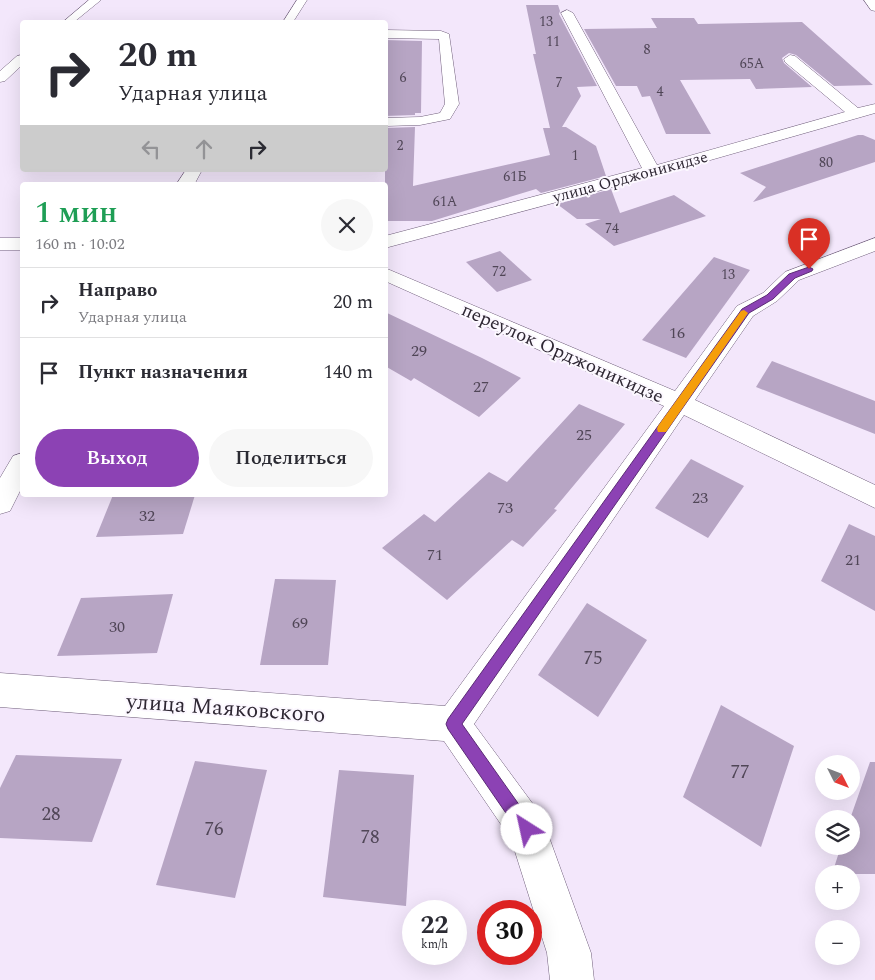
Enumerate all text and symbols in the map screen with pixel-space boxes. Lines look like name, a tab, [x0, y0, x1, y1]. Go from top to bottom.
house number: 13	[539, 11, 553, 32]
text: 20 m	[118, 29, 198, 82]
house number: 11	[546, 31, 560, 52]
house number: 8	[644, 39, 651, 60]
icon: right	[35, 40, 100, 105]
house number: 65А	[740, 53, 765, 74]
house number: 6	[400, 67, 407, 88]
house number: 7	[556, 72, 563, 93]
text: Ударная улица	[118, 77, 268, 110]
house number: 4	[657, 81, 664, 102]
icon: left	[137, 135, 165, 163]
icon: ahead	[190, 135, 218, 163]
icon: right	[243, 135, 271, 163]
house number: 2	[397, 135, 404, 156]
street label: улица Орджоникидзе	[549, 145, 710, 209]
house number: 1	[572, 145, 579, 166]
house number: 80	[819, 152, 833, 173]
house number: 61Б	[503, 166, 527, 187]
text: 1 мин	[35, 190, 117, 236]
house number: 61А	[433, 191, 458, 212]
button: close	[321, 199, 373, 251]
house number: 74	[605, 218, 619, 239]
pin	[788, 218, 830, 269]
icon: arrive	[795, 225, 823, 253]
text: 160 m · 10:02	[35, 232, 125, 256]
house number: 72	[492, 261, 506, 282]
house number: 13	[721, 264, 735, 285]
text: Направо	[78, 276, 157, 305]
text: 20 m	[333, 288, 373, 317]
icon: right	[35, 289, 63, 317]
street label: переулок Орджоникидзе	[457, 296, 668, 411]
text: Ударная улица	[78, 305, 187, 329]
house number: 16	[669, 321, 685, 345]
house number: 29	[411, 339, 427, 363]
text: Пункт назначения	[78, 358, 248, 387]
text: 140 m	[323, 358, 373, 387]
icon: arrive	[35, 359, 63, 387]
house number: 27	[473, 375, 489, 399]
house number: 25	[576, 423, 592, 447]
button: Выход	[35, 429, 199, 487]
button: Поделиться	[209, 429, 373, 487]
house number: 23	[692, 486, 708, 510]
house number: 73	[497, 496, 513, 520]
house number: 32	[139, 504, 155, 528]
house number: 71	[427, 543, 443, 567]
house number: 21	[845, 548, 861, 572]
house number: 69	[292, 611, 308, 635]
house number: 30	[109, 615, 125, 639]
house number: 75	[583, 644, 603, 673]
street label: улица Маяковского	[124, 685, 326, 732]
north arrow	[815, 755, 860, 800]
map controls	[815, 755, 860, 965]
house number: 77	[730, 758, 750, 787]
house number: 28	[41, 800, 61, 829]
position arrow	[500, 802, 552, 854]
button: layers	[815, 810, 860, 855]
house number: 76	[204, 815, 224, 844]
house number: 78	[360, 823, 380, 852]
button: +	[815, 865, 860, 910]
speed limit sign: 30	[477, 900, 542, 965]
text: 22	[420, 907, 449, 945]
button: −	[815, 920, 860, 965]
text: km/h	[421, 935, 448, 954]

